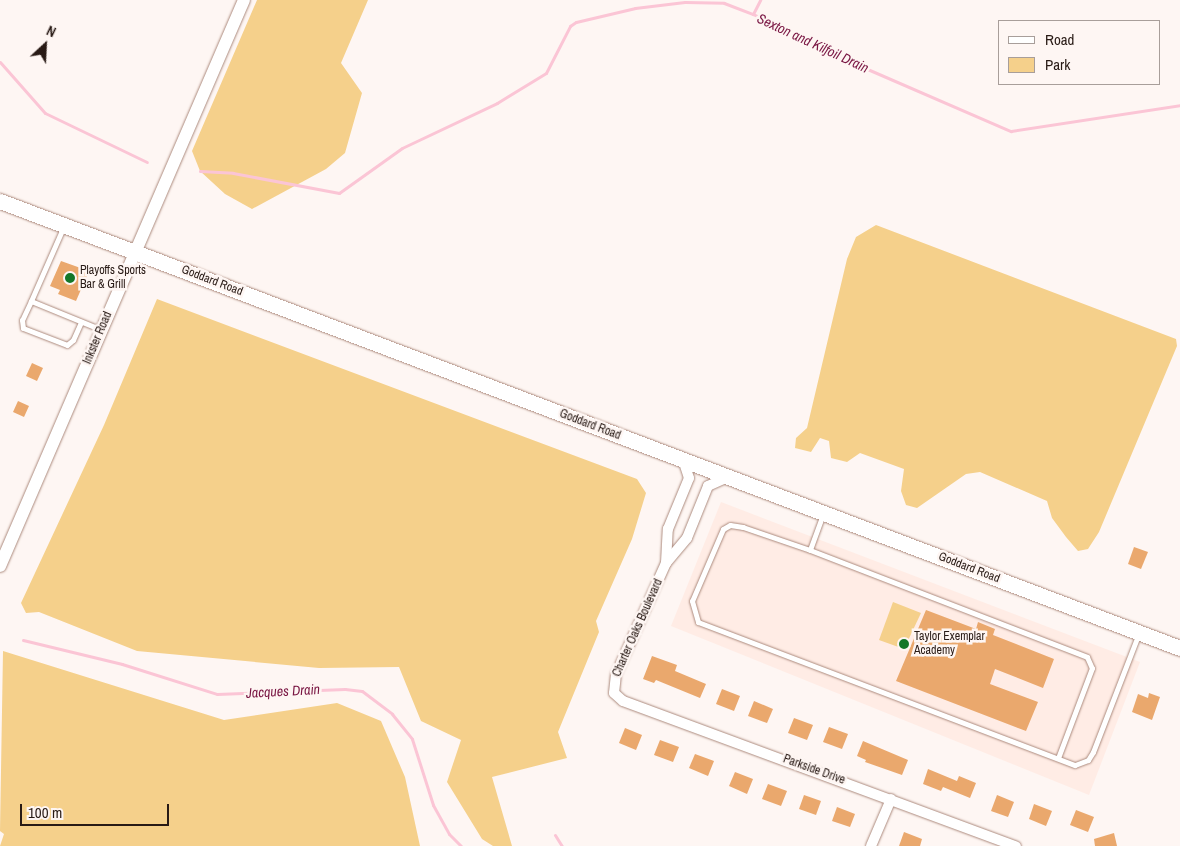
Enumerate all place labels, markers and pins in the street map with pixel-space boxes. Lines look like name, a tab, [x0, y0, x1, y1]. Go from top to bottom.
place label: Playoffs Sports Bar & Grill	[80, 264, 146, 292]
marker: Playoffs Sports Bar & Grill	[64, 272, 76, 284]
place label: Taylor Exemplar Academy	[914, 630, 985, 658]
marker: Taylor Exemplar Academy	[898, 638, 910, 650]

